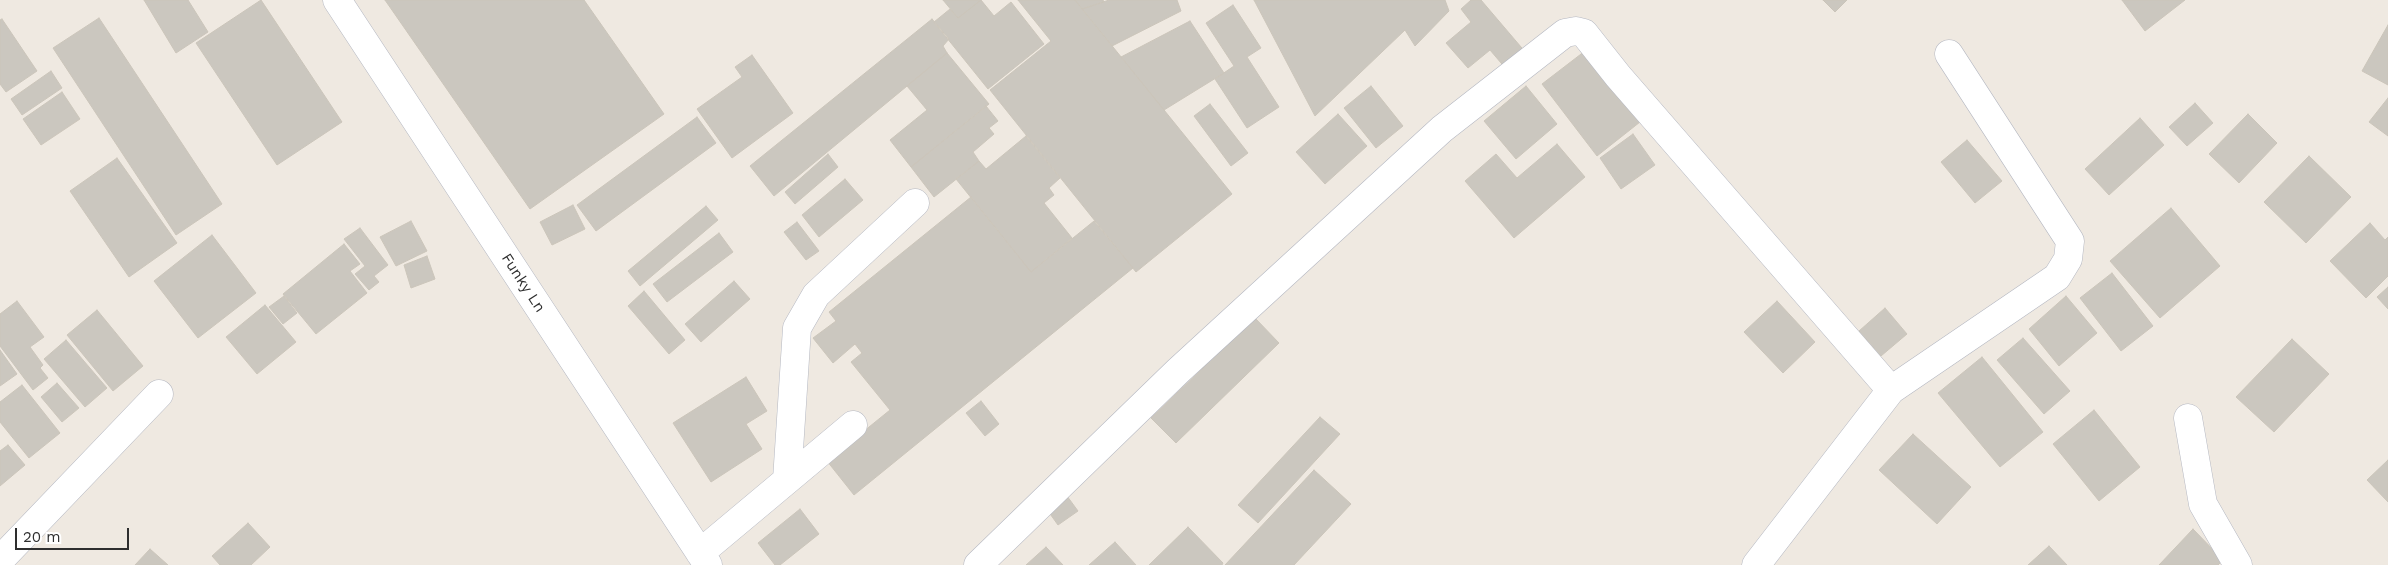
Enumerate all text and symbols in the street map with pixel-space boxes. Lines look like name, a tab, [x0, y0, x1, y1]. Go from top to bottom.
street label: Funky Ln	[497, 250, 549, 316]
scale bar	[18, 518, 131, 550]
text: 20 m	[23, 528, 61, 546]

